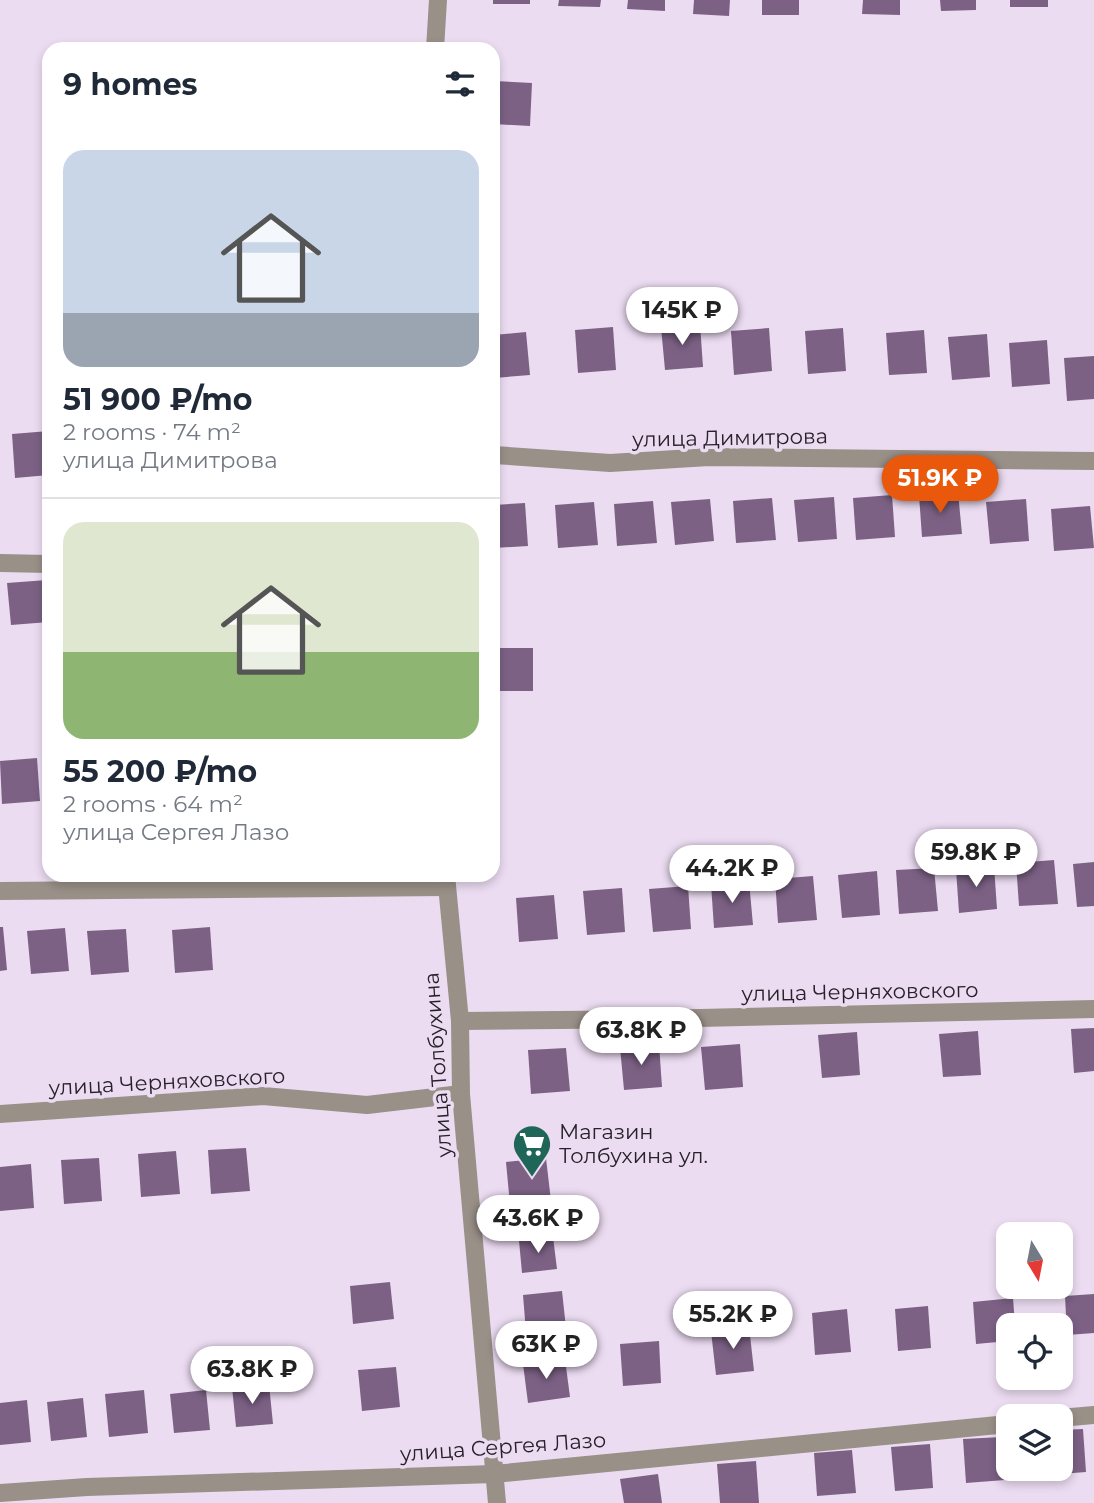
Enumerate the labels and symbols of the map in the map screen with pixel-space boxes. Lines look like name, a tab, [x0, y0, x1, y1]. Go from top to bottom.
pin: 145K ₽	[625, 288, 739, 347]
street label: улица Димитрова	[631, 423, 828, 452]
pin: 51.9K ₽	[875, 456, 1005, 515]
pin: 59.8K ₽	[911, 830, 1041, 889]
pin: 44.2K ₽	[667, 846, 797, 905]
street label: улица Толбухина	[419, 972, 457, 1159]
street label: улица Черняховского	[740, 977, 979, 1006]
pin: 63.8K ₽	[576, 1007, 706, 1067]
street label: улица Черняховского	[47, 1063, 286, 1100]
place label: Магазин Толбухина ул.	[559, 1119, 708, 1168]
supermarket icon: Магазин Толбухина ул.	[511, 1123, 553, 1178]
pin: 43.6K ₽	[473, 1196, 603, 1255]
north arrow	[996, 1222, 1073, 1298]
pin: 55.2K ₽	[668, 1292, 798, 1351]
pin: 63K ₽	[497, 1322, 595, 1381]
pin: 63.8K ₽	[187, 1346, 317, 1406]
street label: улица Сергея Лазо	[398, 1427, 607, 1466]

